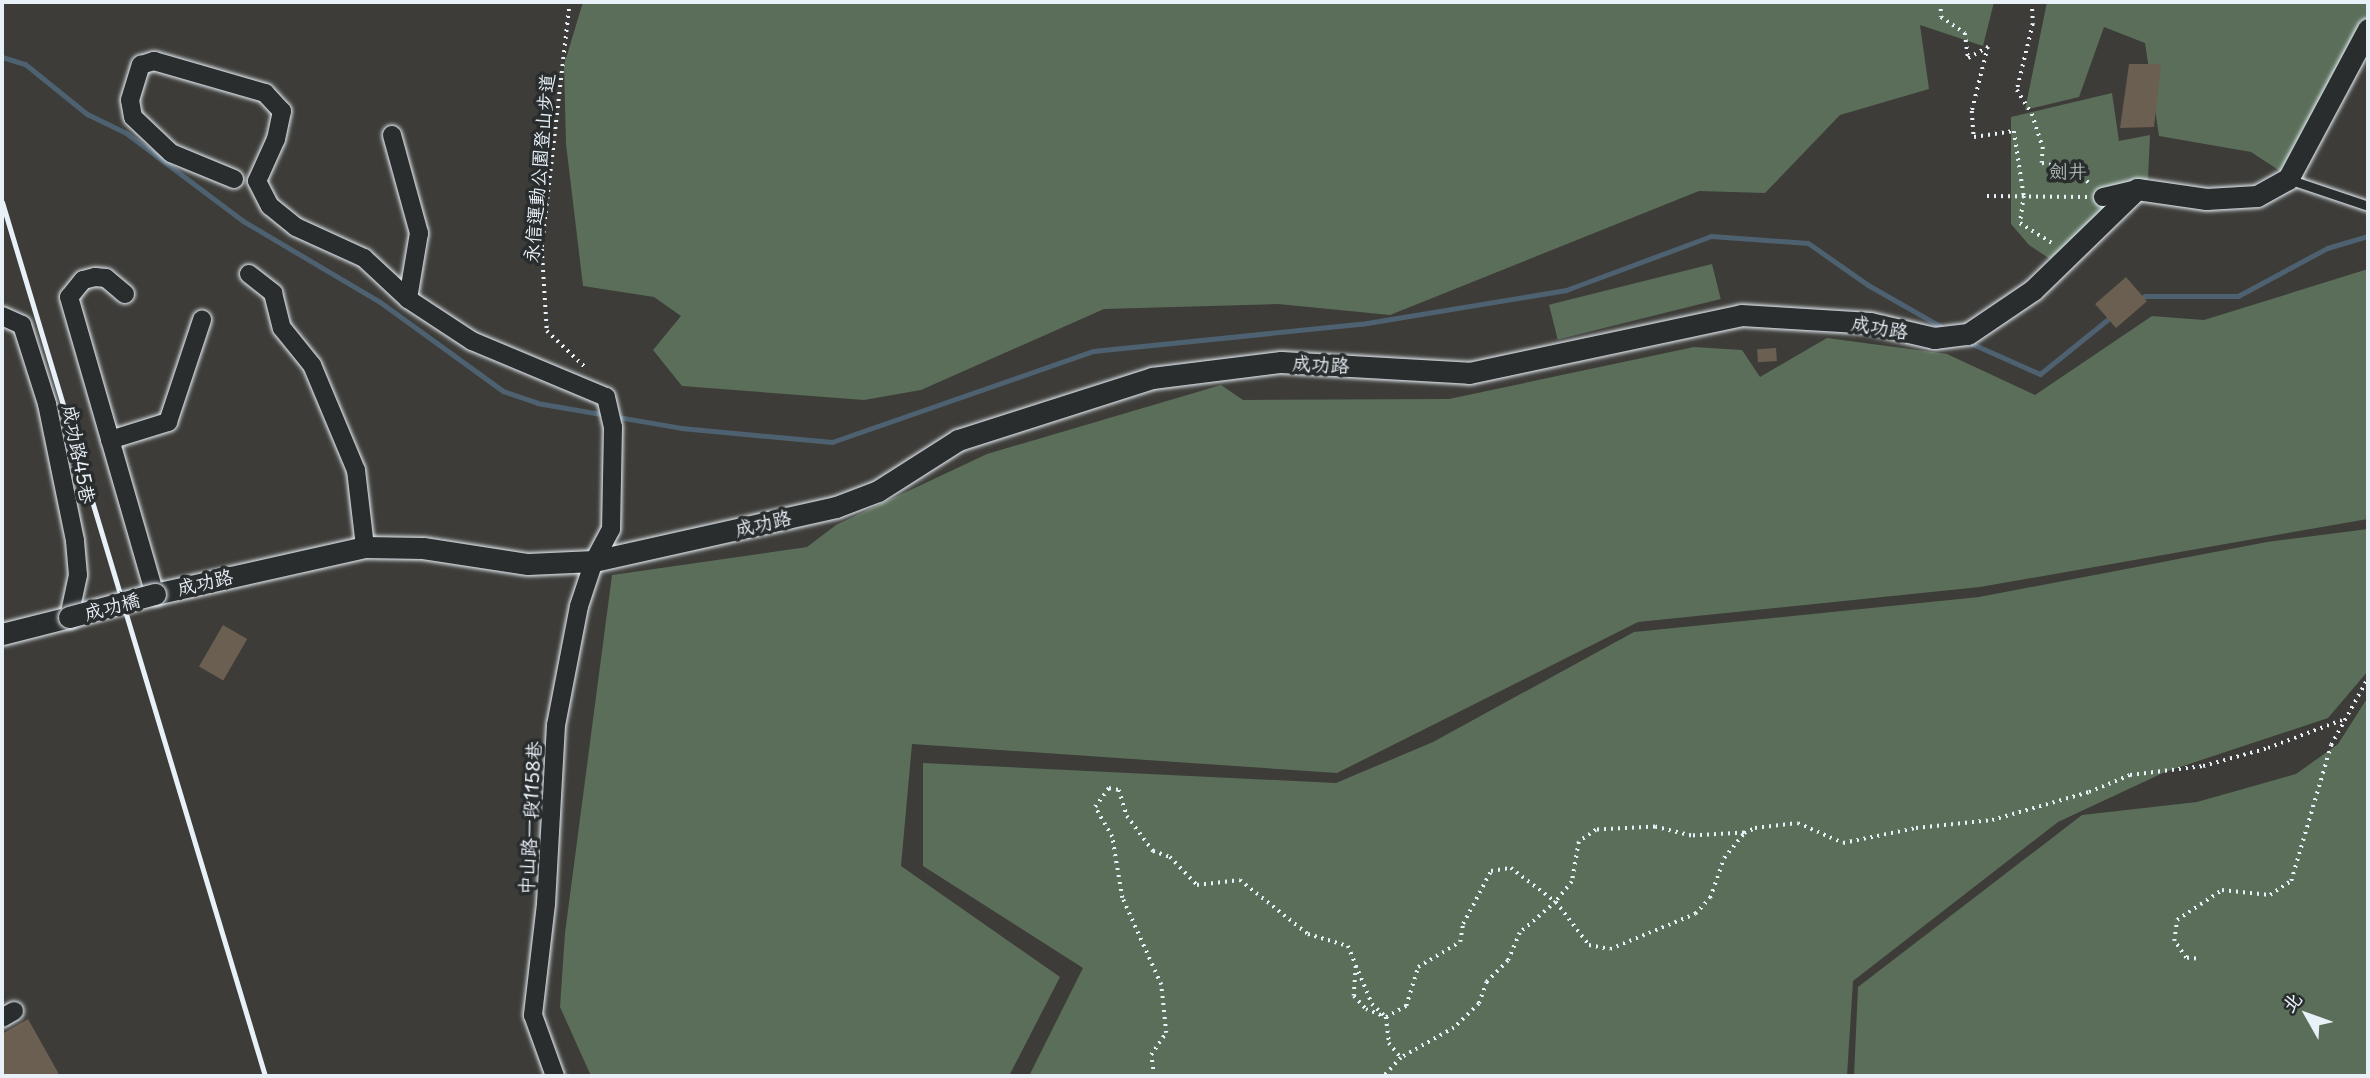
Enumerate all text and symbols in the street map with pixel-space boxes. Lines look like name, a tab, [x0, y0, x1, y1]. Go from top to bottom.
street label: 永信運動公園登山步道	[519, 72, 559, 264]
park label: 劍井	[2049, 160, 2087, 182]
street label: 成功路	[1850, 311, 1910, 343]
street label: 成功路	[1292, 351, 1350, 377]
street label: 成功路45巷	[58, 403, 100, 505]
street label: 成功路	[733, 505, 793, 541]
street label: 成功路	[175, 564, 235, 600]
street label: 成功橋	[82, 588, 142, 624]
street label: 中山路一段1158巷	[515, 741, 545, 895]
north arrow	[2272, 980, 2342, 1050]
text: 北	[2274, 985, 2308, 1018]

